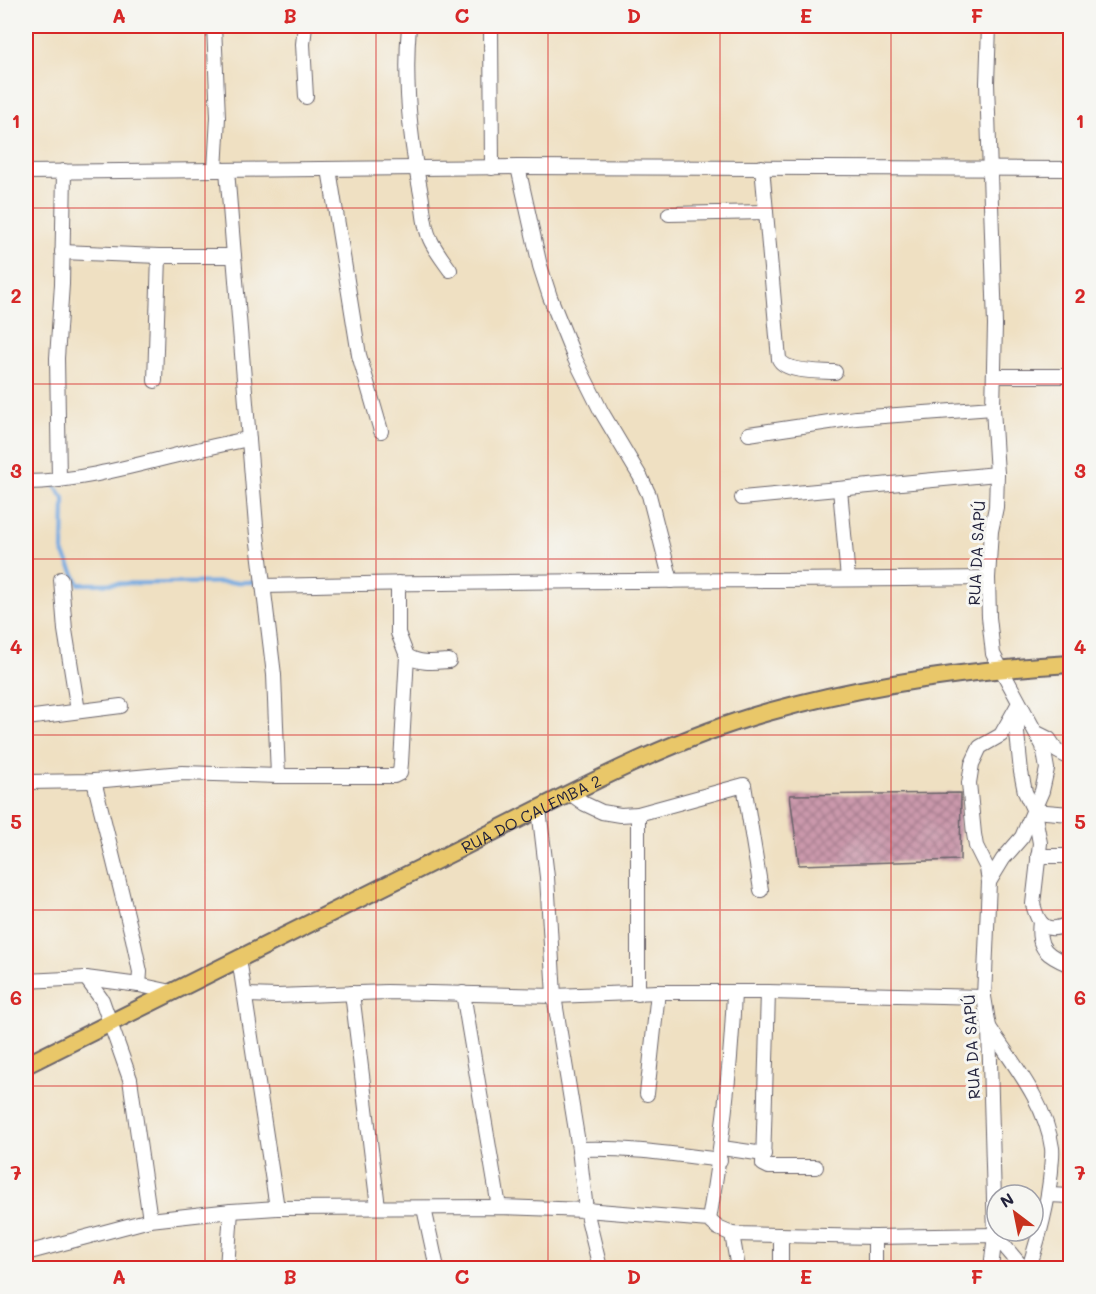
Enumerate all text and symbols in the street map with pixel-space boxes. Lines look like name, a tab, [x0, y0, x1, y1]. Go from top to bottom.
text: A	[112, 2, 126, 28]
text: B	[283, 2, 297, 28]
text: C	[455, 2, 470, 28]
text: D	[627, 2, 641, 28]
text: E	[800, 2, 812, 28]
text: F	[971, 2, 984, 28]
text: 1	[12, 107, 20, 133]
text: 1	[1076, 107, 1084, 133]
text: 2	[10, 282, 22, 308]
text: 2	[1074, 282, 1086, 308]
text: 3	[10, 457, 22, 483]
text: 3	[1074, 457, 1086, 483]
street label: RUA DA SAPÚ	[963, 500, 989, 606]
text: 4	[10, 633, 23, 659]
text: 4	[1074, 633, 1087, 659]
street label: RUA DO CALEMBA 2	[457, 769, 604, 857]
text: 5	[10, 808, 22, 834]
text: 5	[1074, 808, 1086, 834]
text: 6	[10, 984, 22, 1010]
text: 6	[1074, 984, 1086, 1010]
street label: RUA DA SAPÚ	[958, 994, 984, 1100]
text: 7	[10, 1159, 22, 1185]
text: 7	[1074, 1159, 1086, 1185]
north arrow	[985, 1183, 1045, 1243]
text: N	[996, 1188, 1018, 1212]
text: A	[112, 1263, 126, 1289]
text: B	[283, 1263, 297, 1289]
text: C	[455, 1263, 470, 1289]
text: D	[627, 1263, 641, 1289]
text: E	[800, 1263, 812, 1289]
text: F	[971, 1263, 984, 1289]

